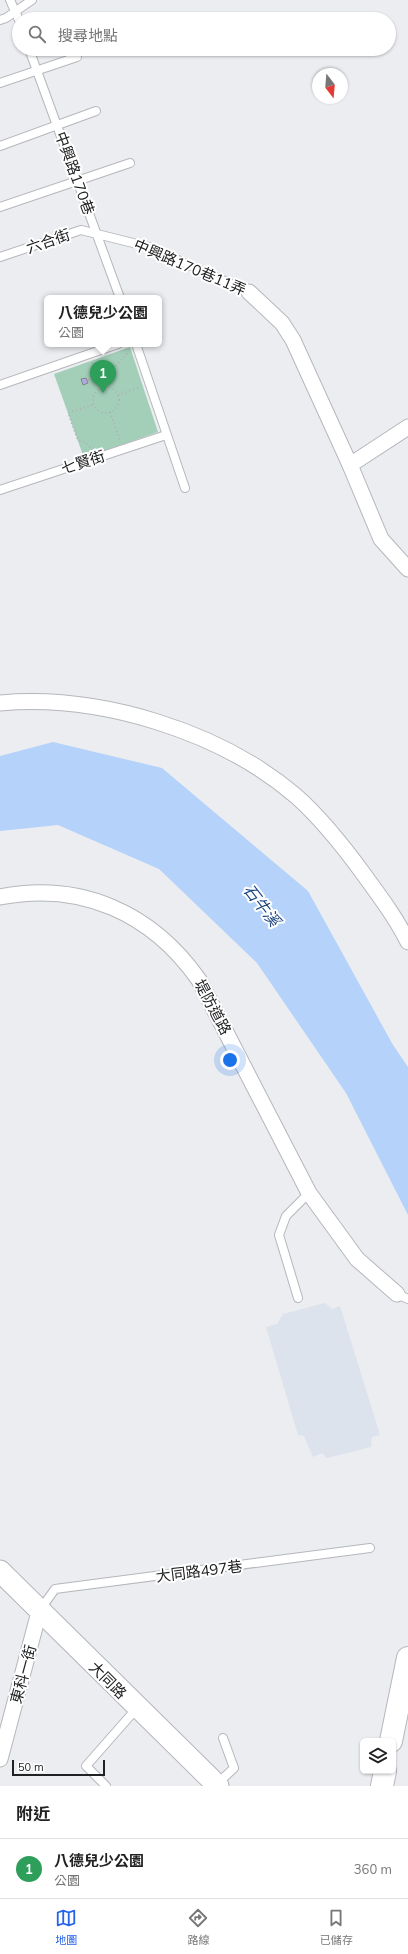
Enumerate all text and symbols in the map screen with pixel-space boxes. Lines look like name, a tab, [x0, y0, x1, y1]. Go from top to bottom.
search box	[12, 12, 396, 56]
icon: search	[26, 23, 48, 45]
text: 搜尋地點	[58, 26, 118, 45]
north arrow	[312, 68, 348, 104]
street label: 中興路170巷	[51, 129, 99, 217]
street label: 六合街	[24, 225, 72, 257]
street label: 中興路170巷11弄	[131, 235, 249, 299]
popup	[44, 295, 162, 347]
text: 八德兒少公園	[58, 303, 148, 322]
text: 公園	[58, 324, 84, 340]
pin: 1	[90, 360, 116, 393]
street label: 七賢街	[59, 446, 107, 478]
water label: 石牛溪	[239, 880, 286, 932]
street label: 堤防道路	[191, 976, 235, 1038]
your location	[220, 1050, 240, 1070]
street label: 大同路497巷	[155, 1556, 243, 1586]
street label: 東科一街	[6, 1643, 40, 1705]
street label: 大同路	[85, 1657, 131, 1703]
map controls	[360, 1738, 396, 1774]
button: layers	[360, 1738, 396, 1774]
scale bar	[12, 1758, 105, 1777]
text: 50 m	[18, 1760, 44, 1774]
text: 附近	[16, 1803, 50, 1824]
text: 八德兒少公園	[54, 1851, 144, 1870]
text: 1	[25, 1861, 33, 1877]
text: 360 m	[354, 1861, 392, 1877]
text: 公園	[54, 1872, 80, 1888]
tab: 地圖	[55, 1907, 77, 1947]
tab: 路線	[187, 1907, 209, 1947]
tab: 已儲存	[320, 1907, 353, 1947]

